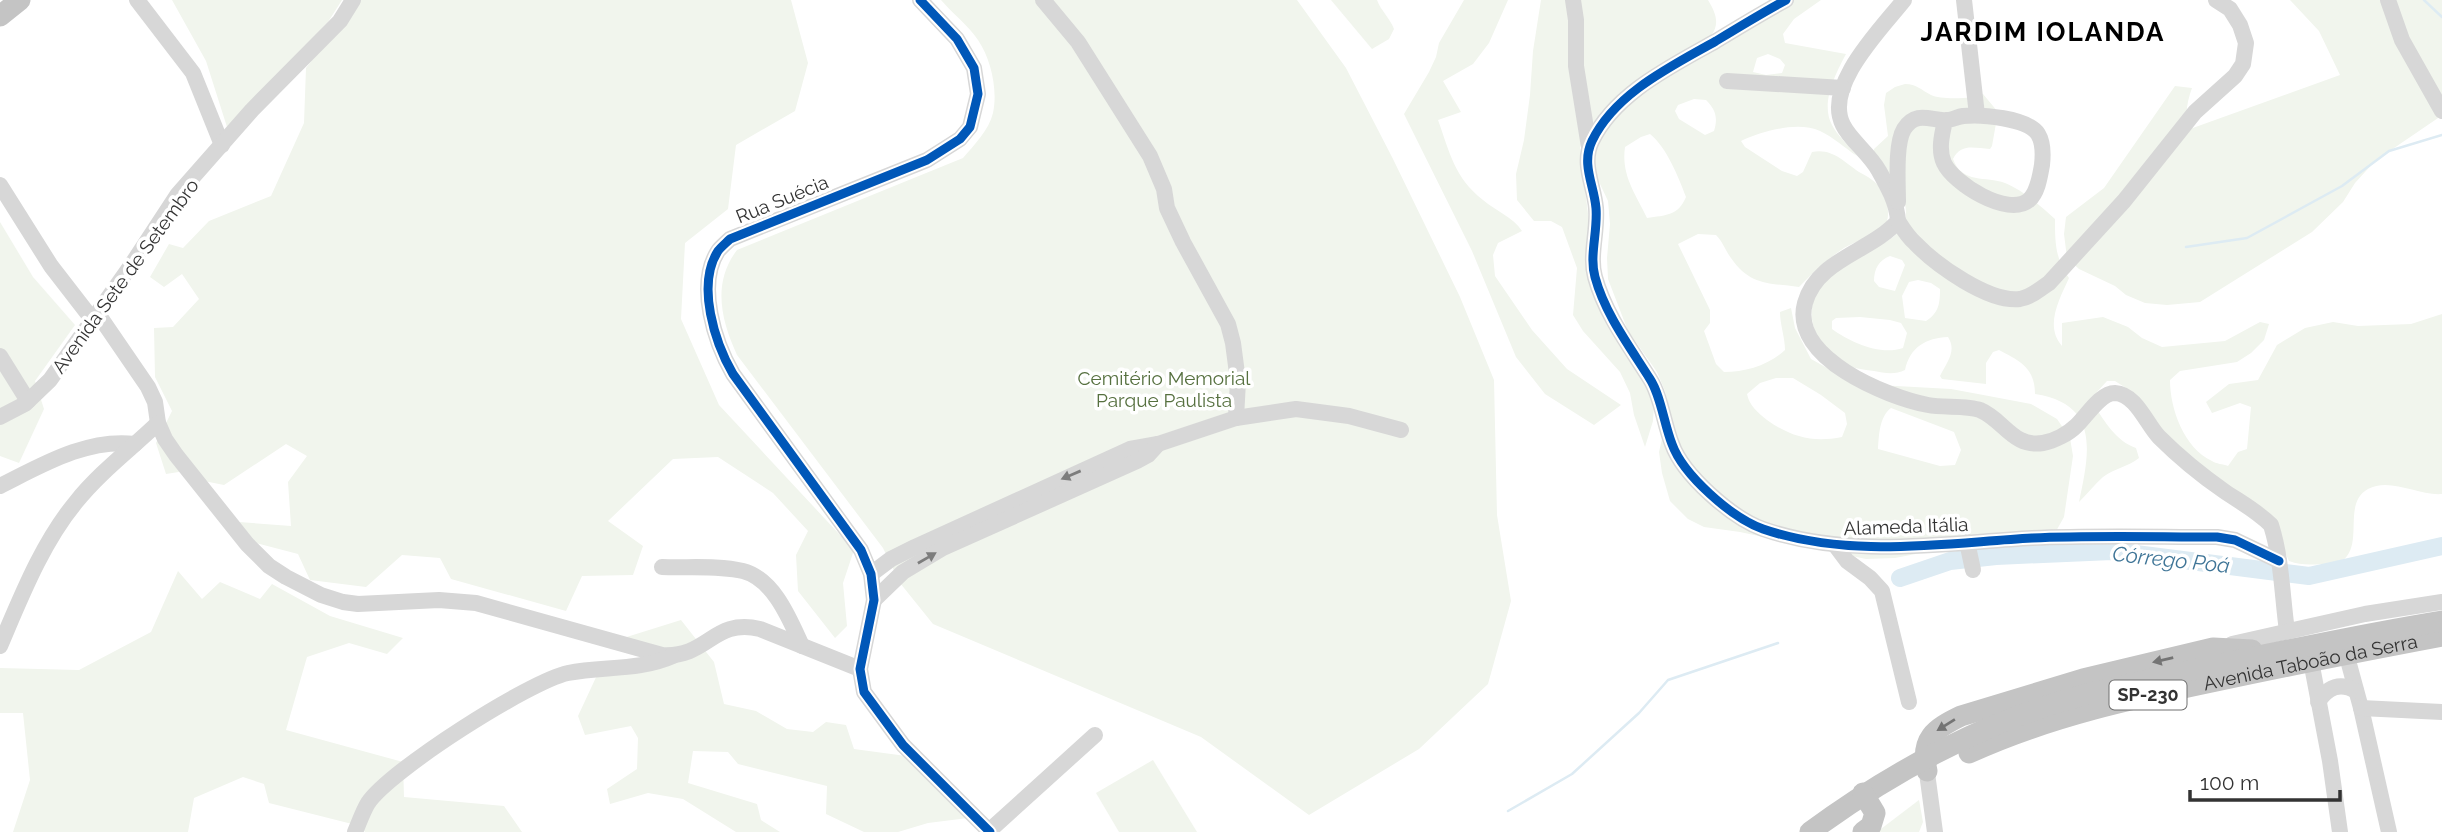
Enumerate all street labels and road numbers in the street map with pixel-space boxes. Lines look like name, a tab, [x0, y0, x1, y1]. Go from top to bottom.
street label: Rua Suécia	[733, 171, 831, 227]
street label: Avenida Sete de Setembro	[47, 175, 203, 377]
street label: Alameda Itália	[1843, 513, 1969, 539]
street label: Avenida Taboão da Serra	[2201, 630, 2419, 694]
road number: SP-230	[2110, 680, 2186, 710]

